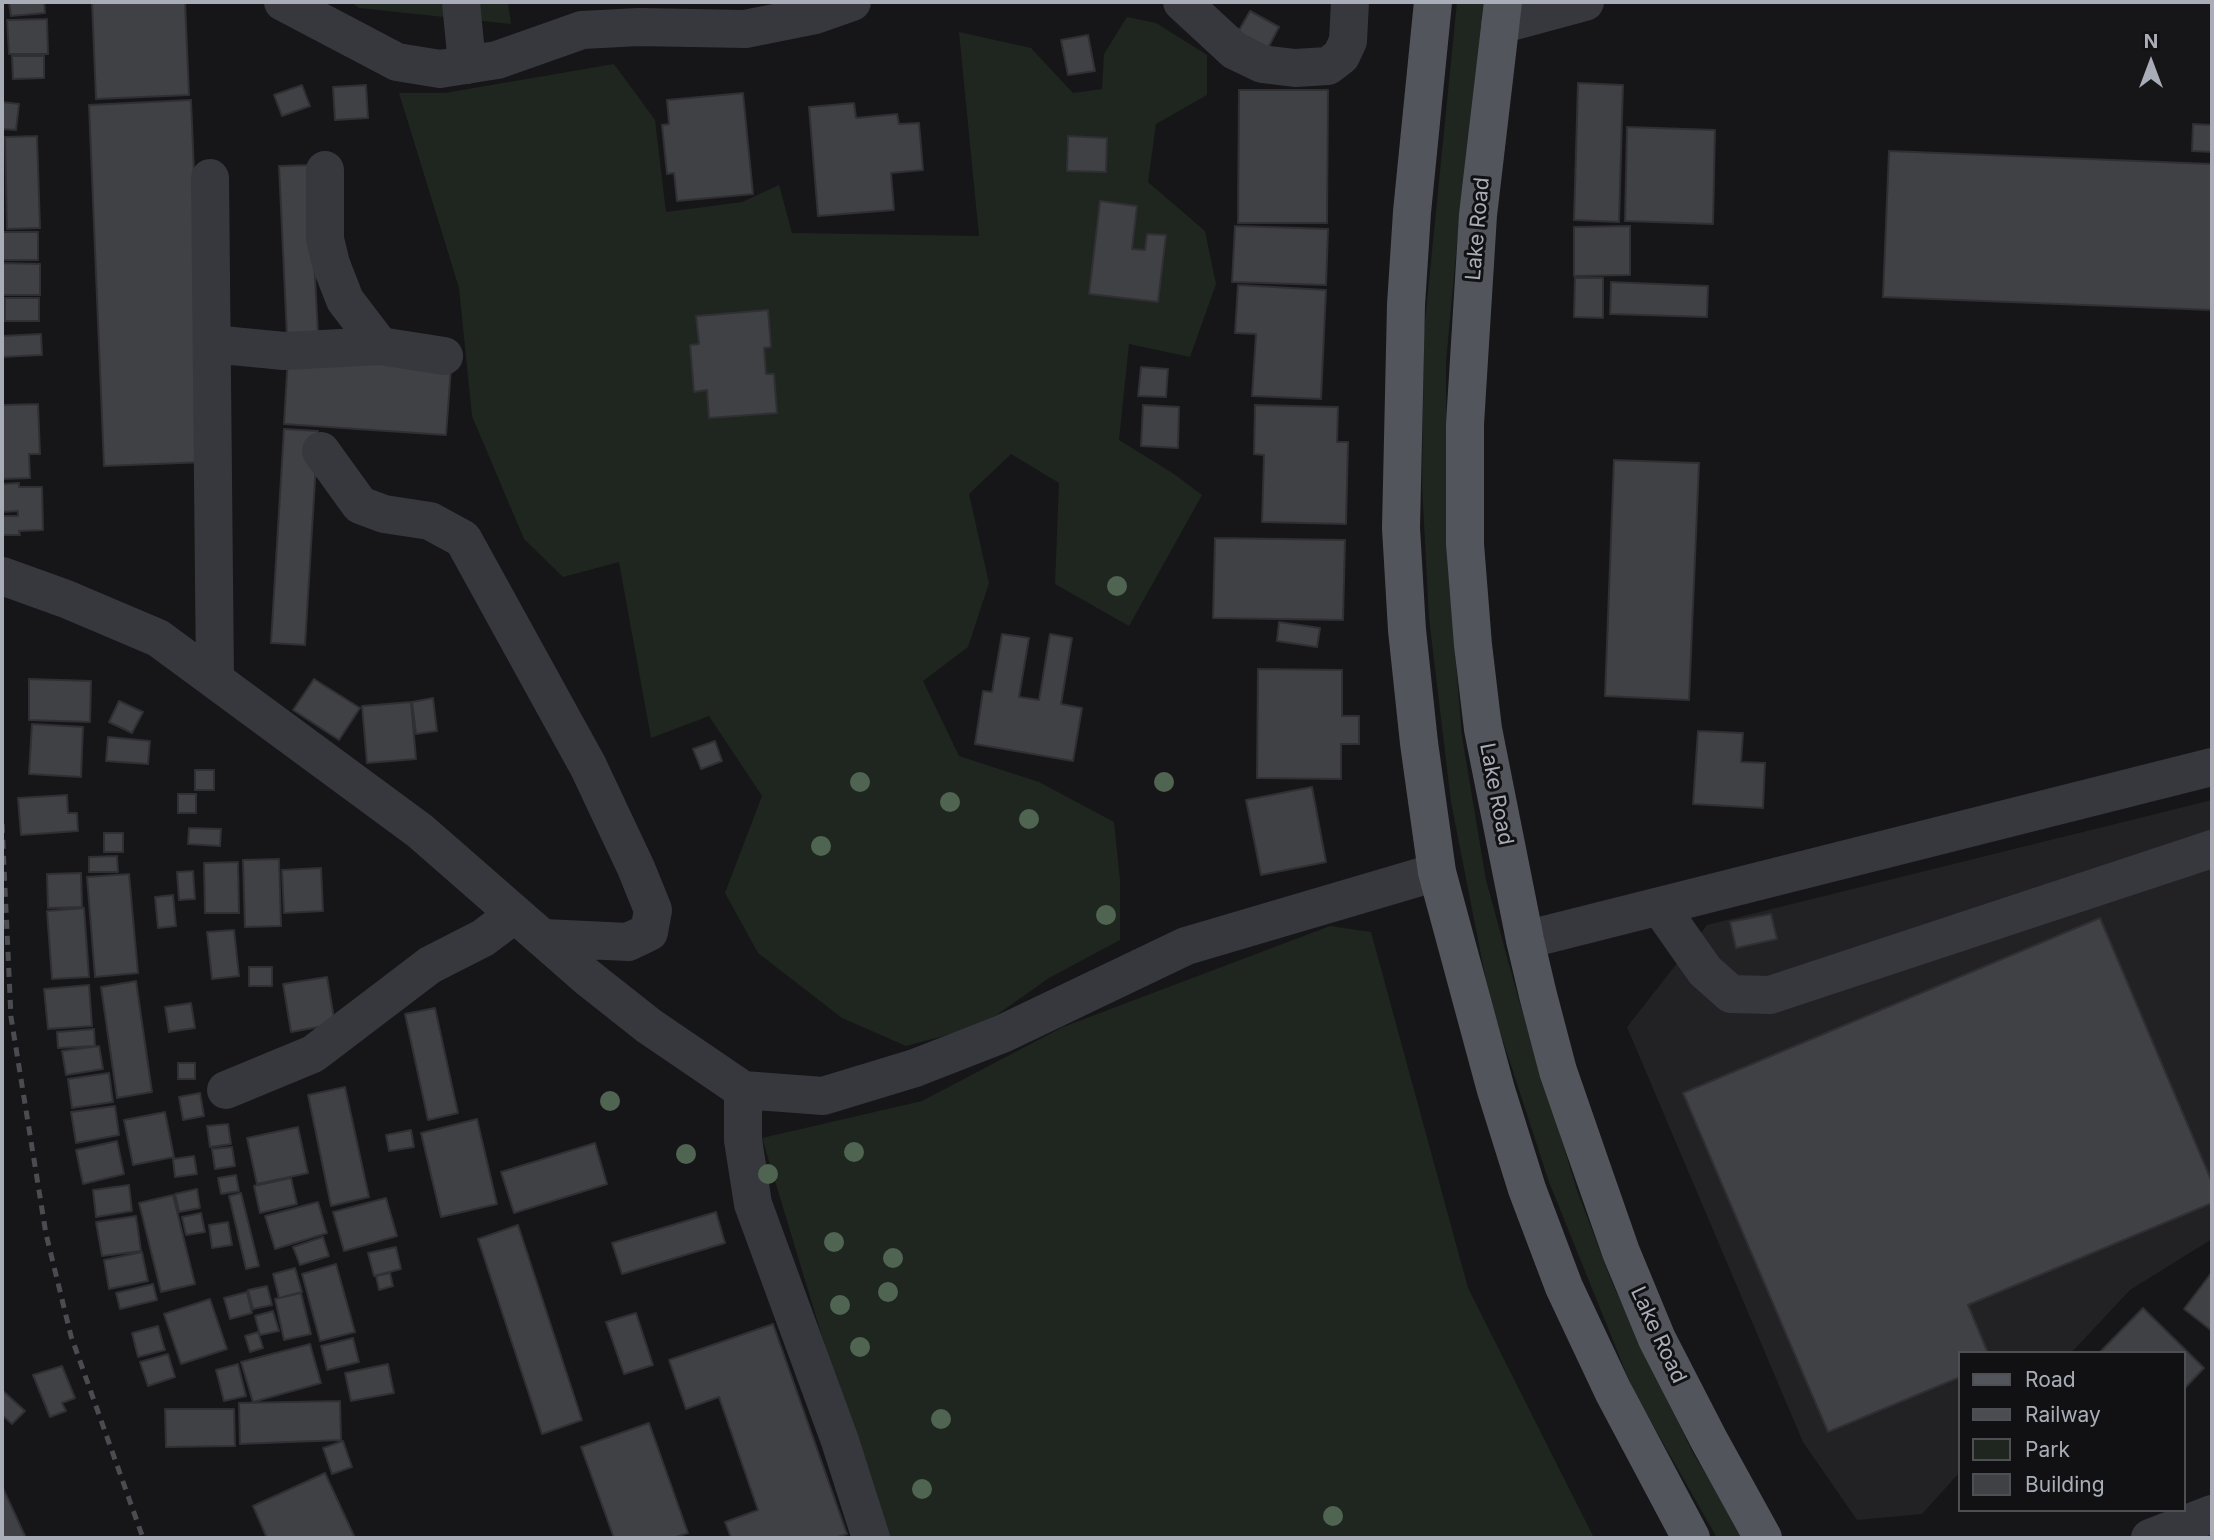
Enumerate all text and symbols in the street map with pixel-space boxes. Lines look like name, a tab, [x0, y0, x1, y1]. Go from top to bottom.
north arrow	[2116, 28, 2186, 98]
text: N	[2144, 30, 2158, 53]
street label: Lake Road	[1461, 176, 1495, 282]
street label: Lake Road	[1474, 741, 1518, 847]
street label: Lake Road	[1625, 1283, 1691, 1387]
legend	[1958, 1351, 2186, 1512]
text: Road	[2025, 1367, 2076, 1392]
text: Railway	[2025, 1402, 2101, 1427]
text: Park	[2025, 1437, 2070, 1462]
text: Building	[2025, 1472, 2105, 1497]

